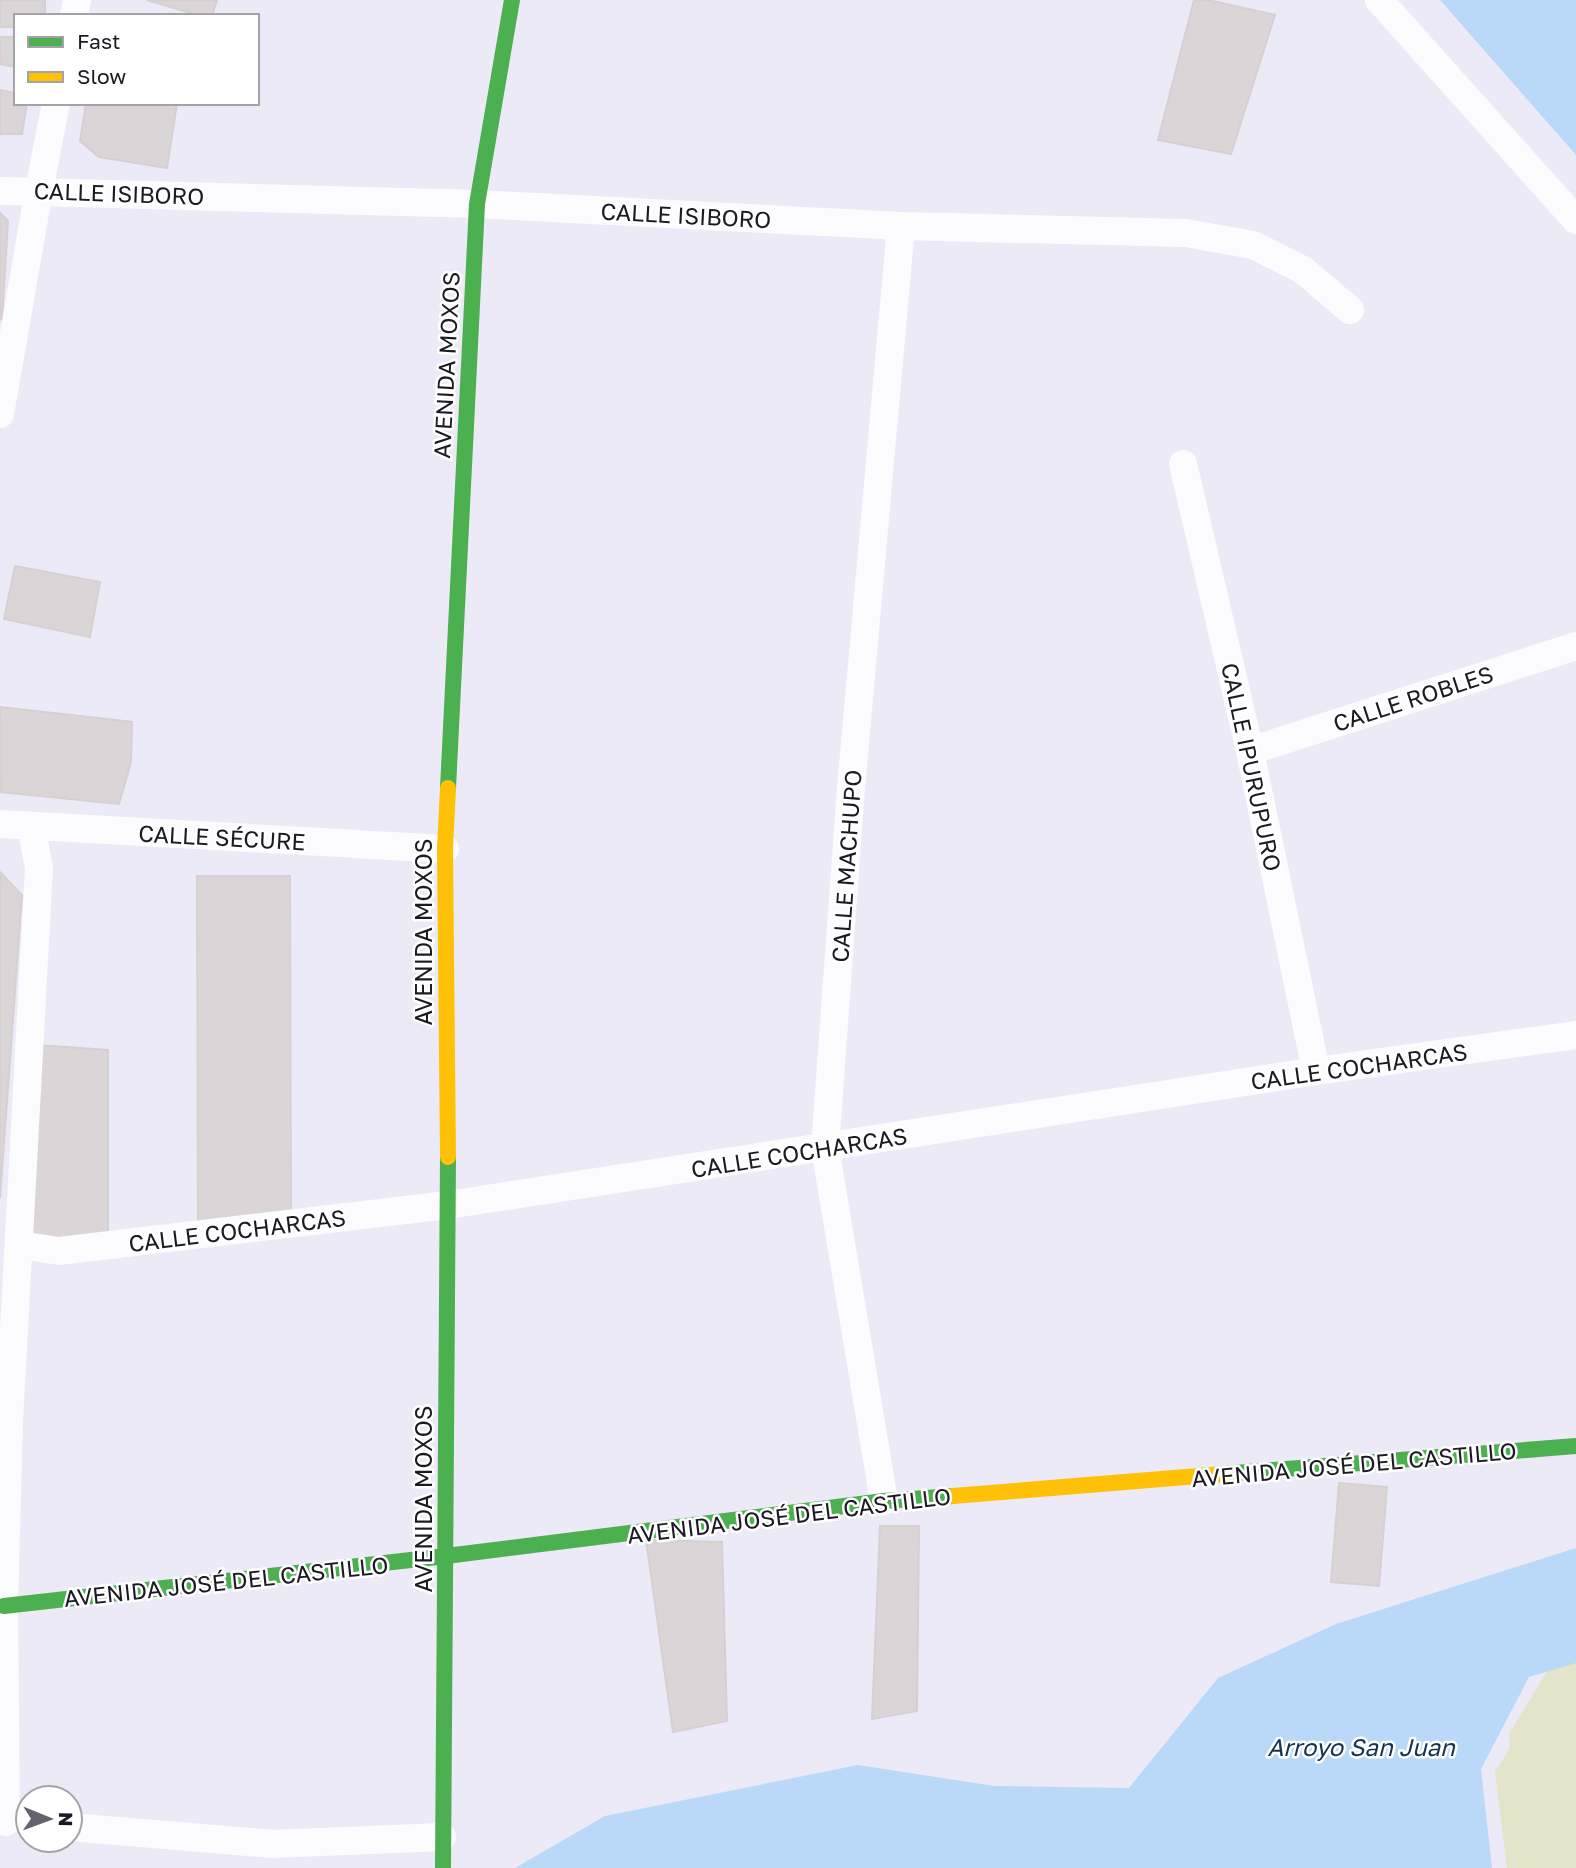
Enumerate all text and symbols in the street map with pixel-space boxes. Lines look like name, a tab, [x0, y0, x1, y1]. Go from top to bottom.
legend	[14, 14, 259, 105]
text: Fast	[77, 28, 120, 54]
text: Slow	[77, 63, 126, 89]
street label: CALLE ISIBORO	[33, 176, 205, 210]
street label: CALLE ISIBORO	[600, 197, 772, 233]
street label: AVENIDA MOXOS	[427, 271, 465, 459]
street label: CALLE ROBLES	[1329, 659, 1497, 737]
street label: CALLE IPURUPURO	[1216, 660, 1288, 874]
street label: CALLE MACHUPO	[825, 769, 867, 963]
street label: CALLE SÉCURE	[138, 819, 306, 855]
street label: AVENIDA MOXOS	[409, 838, 437, 1026]
street label: CALLE COCHARCAS	[1249, 1037, 1469, 1095]
street label: CALLE COCHARCAS	[689, 1121, 909, 1183]
street label: CALLE COCHARCAS	[127, 1203, 347, 1257]
street label: AVENIDA MOXOS	[409, 1405, 437, 1593]
street label: AVENIDA JOSÉ DEL CASTILLO	[1190, 1436, 1518, 1492]
street label: AVENIDA JOSÉ DEL CASTILLO	[625, 1481, 953, 1549]
street label: AVENIDA JOSÉ DEL CASTILLO	[62, 1550, 390, 1612]
water label: Arroyo San Juan	[1267, 1732, 1456, 1762]
north arrow	[14, 1784, 84, 1854]
text: N	[55, 1812, 78, 1827]

